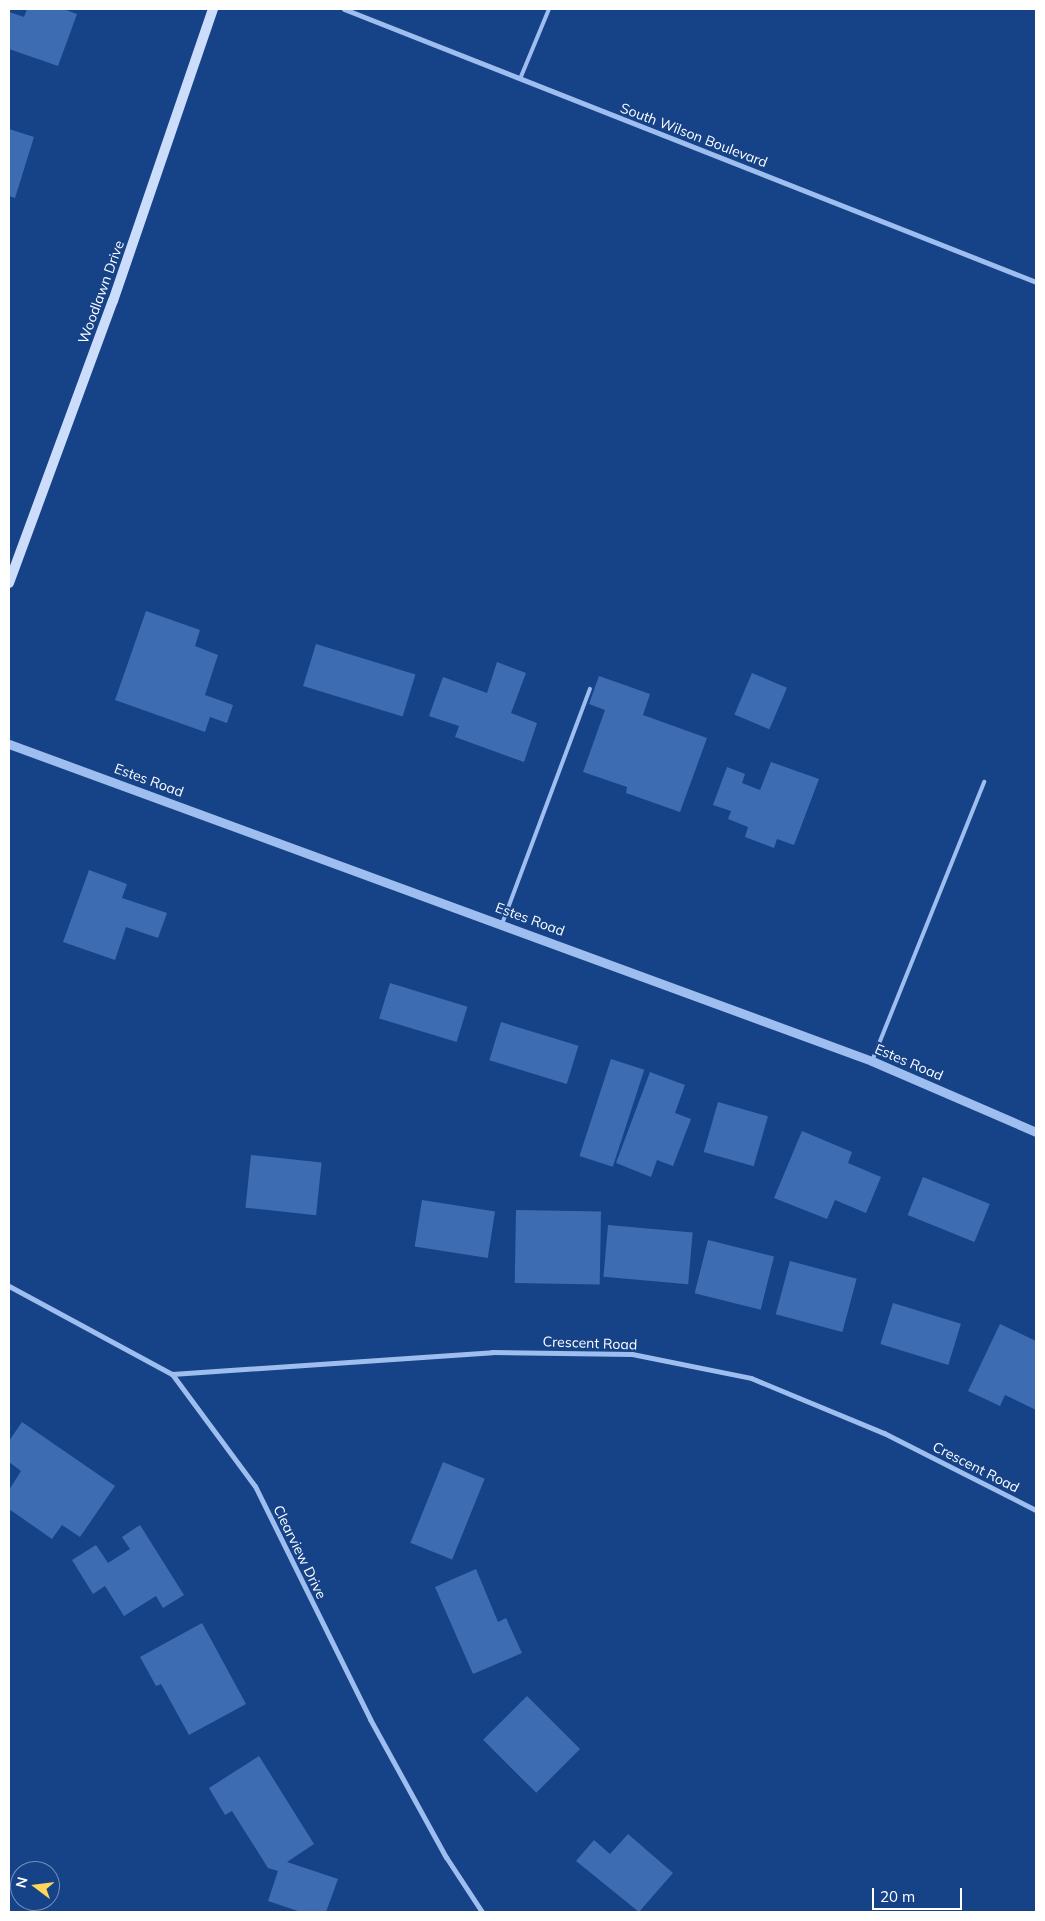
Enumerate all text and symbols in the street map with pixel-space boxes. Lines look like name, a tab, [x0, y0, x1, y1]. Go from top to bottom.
street label: South Wilson Boulevard	[618, 99, 770, 171]
street label: Woodlawn Drive	[75, 238, 127, 346]
street label: Estes Road	[112, 760, 186, 800]
street label: Estes Road	[493, 899, 567, 939]
street label: Estes Road	[872, 1040, 946, 1084]
street label: Crescent Road	[542, 1333, 638, 1353]
street label: Crescent Road	[930, 1438, 1022, 1496]
street label: Clearview Drive	[270, 1502, 330, 1602]
north arrow	[10, 1861, 60, 1911]
text: N	[11, 1875, 32, 1890]
scale bar	[875, 1878, 965, 1910]
text: 20 m	[880, 1887, 915, 1906]

